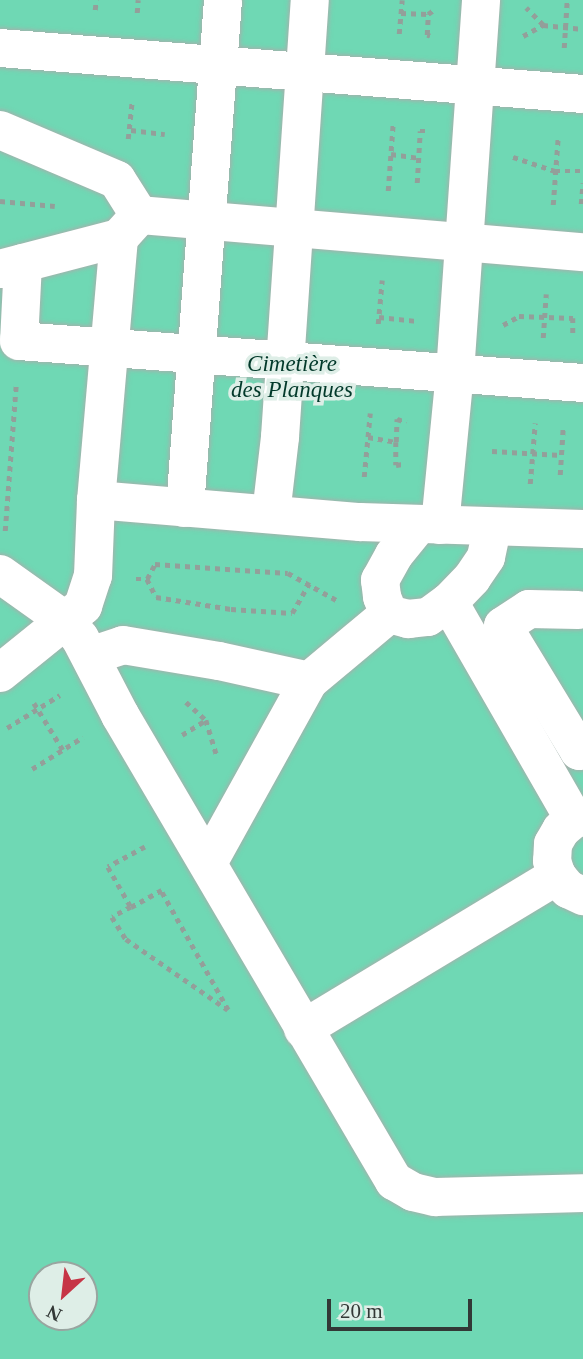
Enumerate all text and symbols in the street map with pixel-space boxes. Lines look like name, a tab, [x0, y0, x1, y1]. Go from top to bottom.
park label: Cimetière des Planques	[231, 350, 353, 404]
north arrow	[28, 1261, 98, 1331]
scale bar	[331, 1286, 476, 1330]
text: 20 m	[340, 1299, 383, 1323]
text: N	[43, 1301, 65, 1326]

